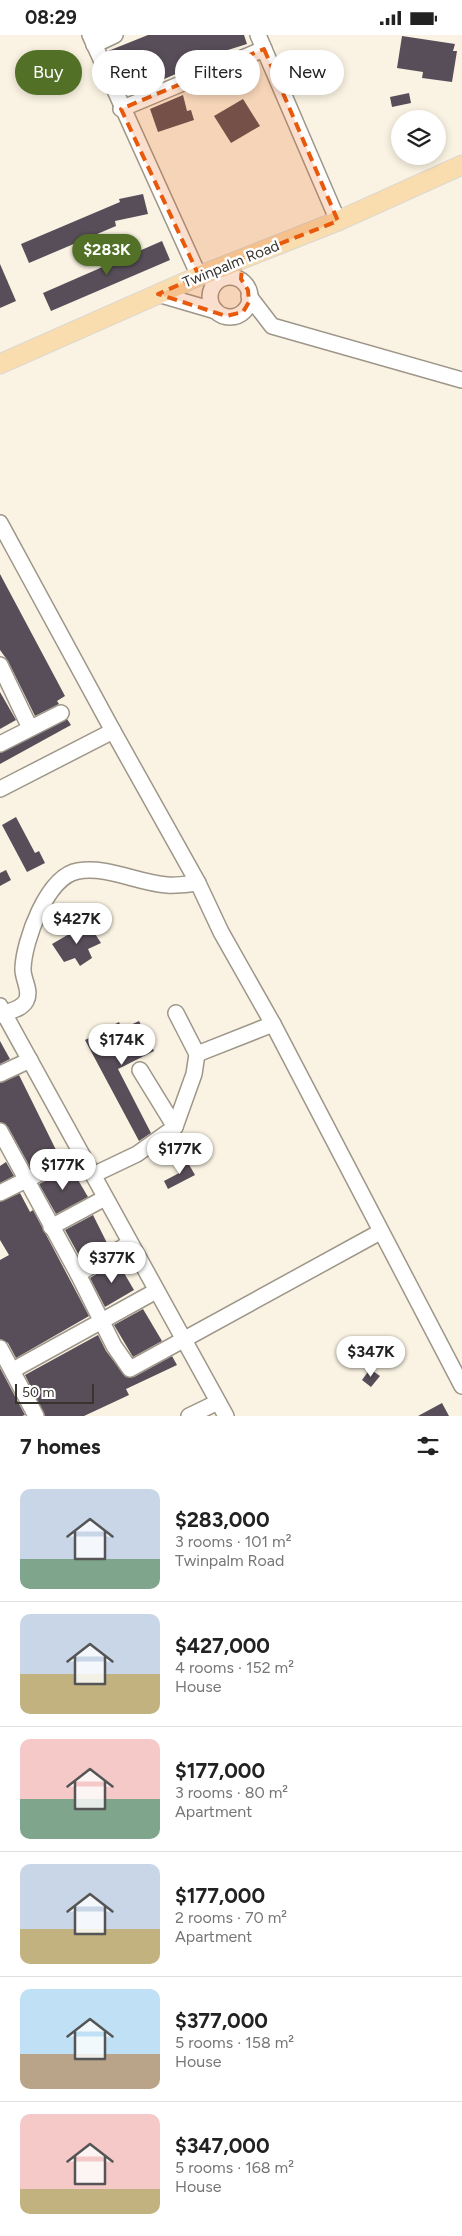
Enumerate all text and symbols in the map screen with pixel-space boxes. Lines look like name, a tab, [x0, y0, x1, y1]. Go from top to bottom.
text: 08:29	[25, 6, 77, 29]
chip: Buy	[15, 50, 82, 95]
chip: Rent	[92, 50, 165, 95]
chip: Filters	[175, 50, 260, 95]
chip: New	[270, 50, 344, 95]
map controls	[391, 110, 446, 165]
button: layers	[391, 110, 446, 165]
pin: $283K	[72, 233, 142, 276]
street label: Twinpalm Road	[180, 236, 282, 292]
text: $283K	[83, 240, 131, 259]
pin: $427K	[42, 903, 112, 945]
text: $427K	[53, 909, 101, 928]
pin: $174K	[87, 1023, 157, 1066]
text: $174K	[99, 1030, 145, 1049]
pin: $177K	[145, 1133, 215, 1175]
text: $177K	[158, 1139, 202, 1158]
pin: $177K	[28, 1149, 98, 1191]
text: $177K	[41, 1155, 85, 1174]
pin: $377K	[77, 1241, 147, 1284]
text: $377K	[89, 1248, 135, 1267]
pin: $347K	[336, 1335, 406, 1378]
text: $347K	[347, 1342, 395, 1361]
scale bar	[15, 1381, 94, 1404]
text: 50 m	[22, 1384, 54, 1401]
icon: filters	[414, 1432, 442, 1460]
text: 7 homes	[20, 1434, 101, 1459]
text: $283,000	[175, 1507, 270, 1532]
icon: home	[60, 1509, 120, 1569]
text: 3 rooms · 101 m²	[175, 1532, 291, 1551]
text: Twinpalm Road	[175, 1551, 284, 1570]
text: $427,000	[175, 1633, 270, 1658]
icon: home	[60, 1634, 120, 1694]
text: 4 rooms · 152 m²	[175, 1658, 294, 1677]
text: House	[175, 1677, 221, 1696]
text: $177,000	[175, 1758, 265, 1783]
icon: home	[60, 1759, 120, 1819]
text: 3 rooms · 80 m²	[175, 1783, 288, 1802]
text: Apartment	[175, 1802, 252, 1821]
text: $177,000	[175, 1883, 265, 1908]
icon: home	[60, 1884, 120, 1944]
text: 2 rooms · 70 m²	[175, 1908, 287, 1927]
text: Apartment	[175, 1927, 252, 1946]
text: $377,000	[175, 2008, 268, 2033]
icon: home	[60, 2009, 120, 2069]
text: 5 rooms · 158 m²	[175, 2033, 294, 2052]
text: House	[175, 2052, 221, 2071]
text: $347,000	[175, 2133, 270, 2158]
icon: home	[60, 2134, 120, 2194]
text: 5 rooms · 168 m²	[175, 2158, 294, 2177]
text: House	[175, 2177, 221, 2196]

